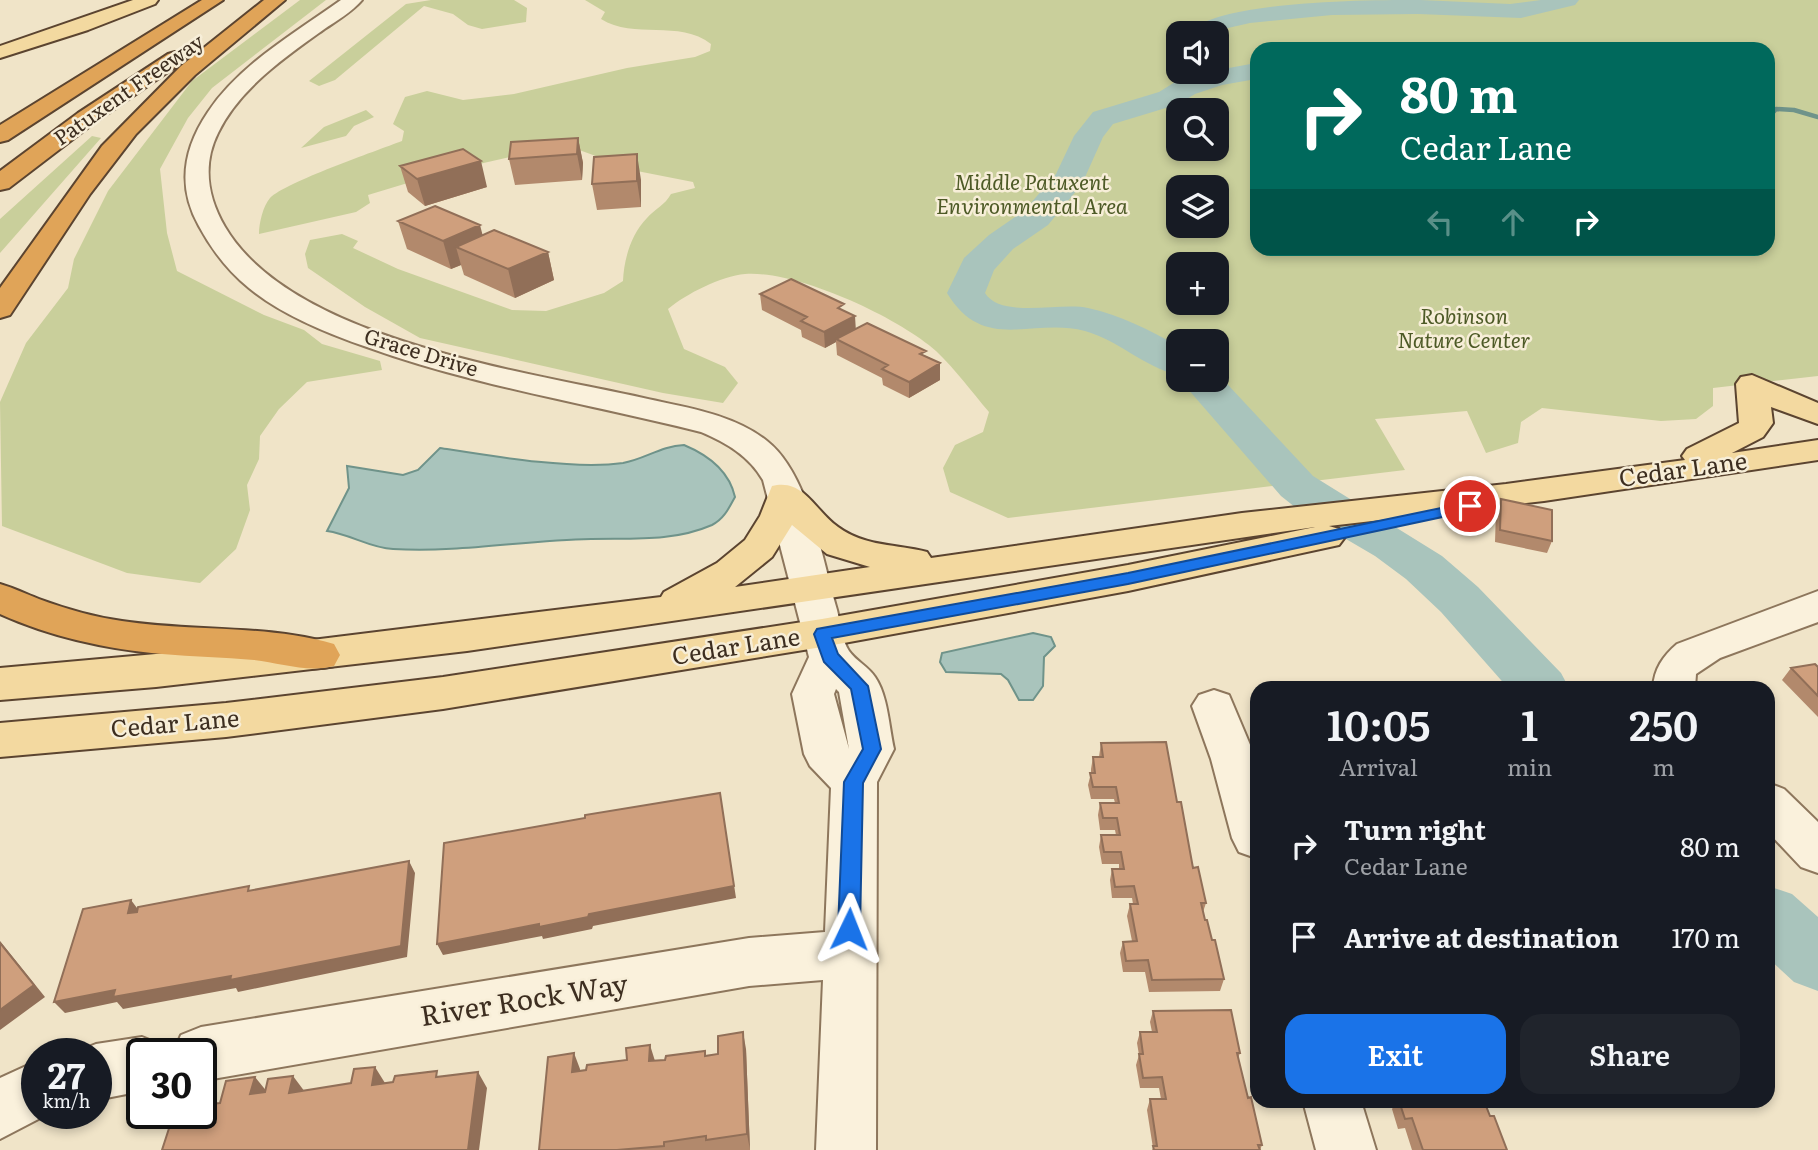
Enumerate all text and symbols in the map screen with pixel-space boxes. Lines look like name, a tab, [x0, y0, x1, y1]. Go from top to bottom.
map controls	[1166, 21, 1229, 392]
button: sound	[1166, 21, 1229, 84]
street label: Patuxent Freeway	[46, 24, 210, 151]
text: 80 m	[1400, 55, 1518, 128]
icon: right	[1285, 70, 1376, 161]
button: search	[1166, 98, 1229, 161]
text: Cedar Lane	[1400, 122, 1572, 170]
park label: Middle Patuxent Environmental Area	[936, 165, 1128, 220]
button: layers	[1166, 175, 1229, 238]
icon: left	[1421, 203, 1459, 241]
icon: ahead	[1494, 203, 1532, 241]
icon: right	[1567, 203, 1605, 241]
button: +	[1166, 252, 1229, 315]
park label: Robinson Nature Center	[1398, 299, 1531, 354]
street label: Grace Drive	[361, 319, 483, 383]
button: −	[1166, 329, 1229, 392]
street label: Cedar Lane	[1616, 441, 1749, 494]
pin	[1440, 476, 1500, 536]
icon: arrive	[1451, 487, 1489, 525]
street label: Cedar Lane	[669, 617, 802, 672]
text: 10:05	[1327, 692, 1430, 754]
text: 1	[1521, 692, 1538, 754]
text: 250	[1629, 692, 1698, 754]
street label: Cedar Lane	[109, 698, 241, 745]
text: Arrival	[1339, 749, 1418, 783]
text: min	[1507, 749, 1552, 783]
text: m	[1652, 749, 1675, 783]
text: Turn right	[1344, 809, 1486, 848]
text: 80 m	[1680, 826, 1740, 865]
icon: right	[1285, 827, 1323, 865]
text: Cedar Lane	[1344, 848, 1468, 882]
position arrow	[812, 892, 886, 966]
text: Arrive at destination	[1344, 917, 1619, 956]
text: 170 m	[1672, 917, 1740, 956]
icon: arrive	[1285, 918, 1323, 956]
street label: River Rock Way	[417, 961, 631, 1035]
button: Exit	[1285, 1014, 1506, 1094]
button: Share	[1520, 1014, 1740, 1094]
speed limit sign: 30	[126, 1038, 217, 1129]
text: 27	[48, 1048, 85, 1100]
text: km/h	[43, 1087, 90, 1114]

